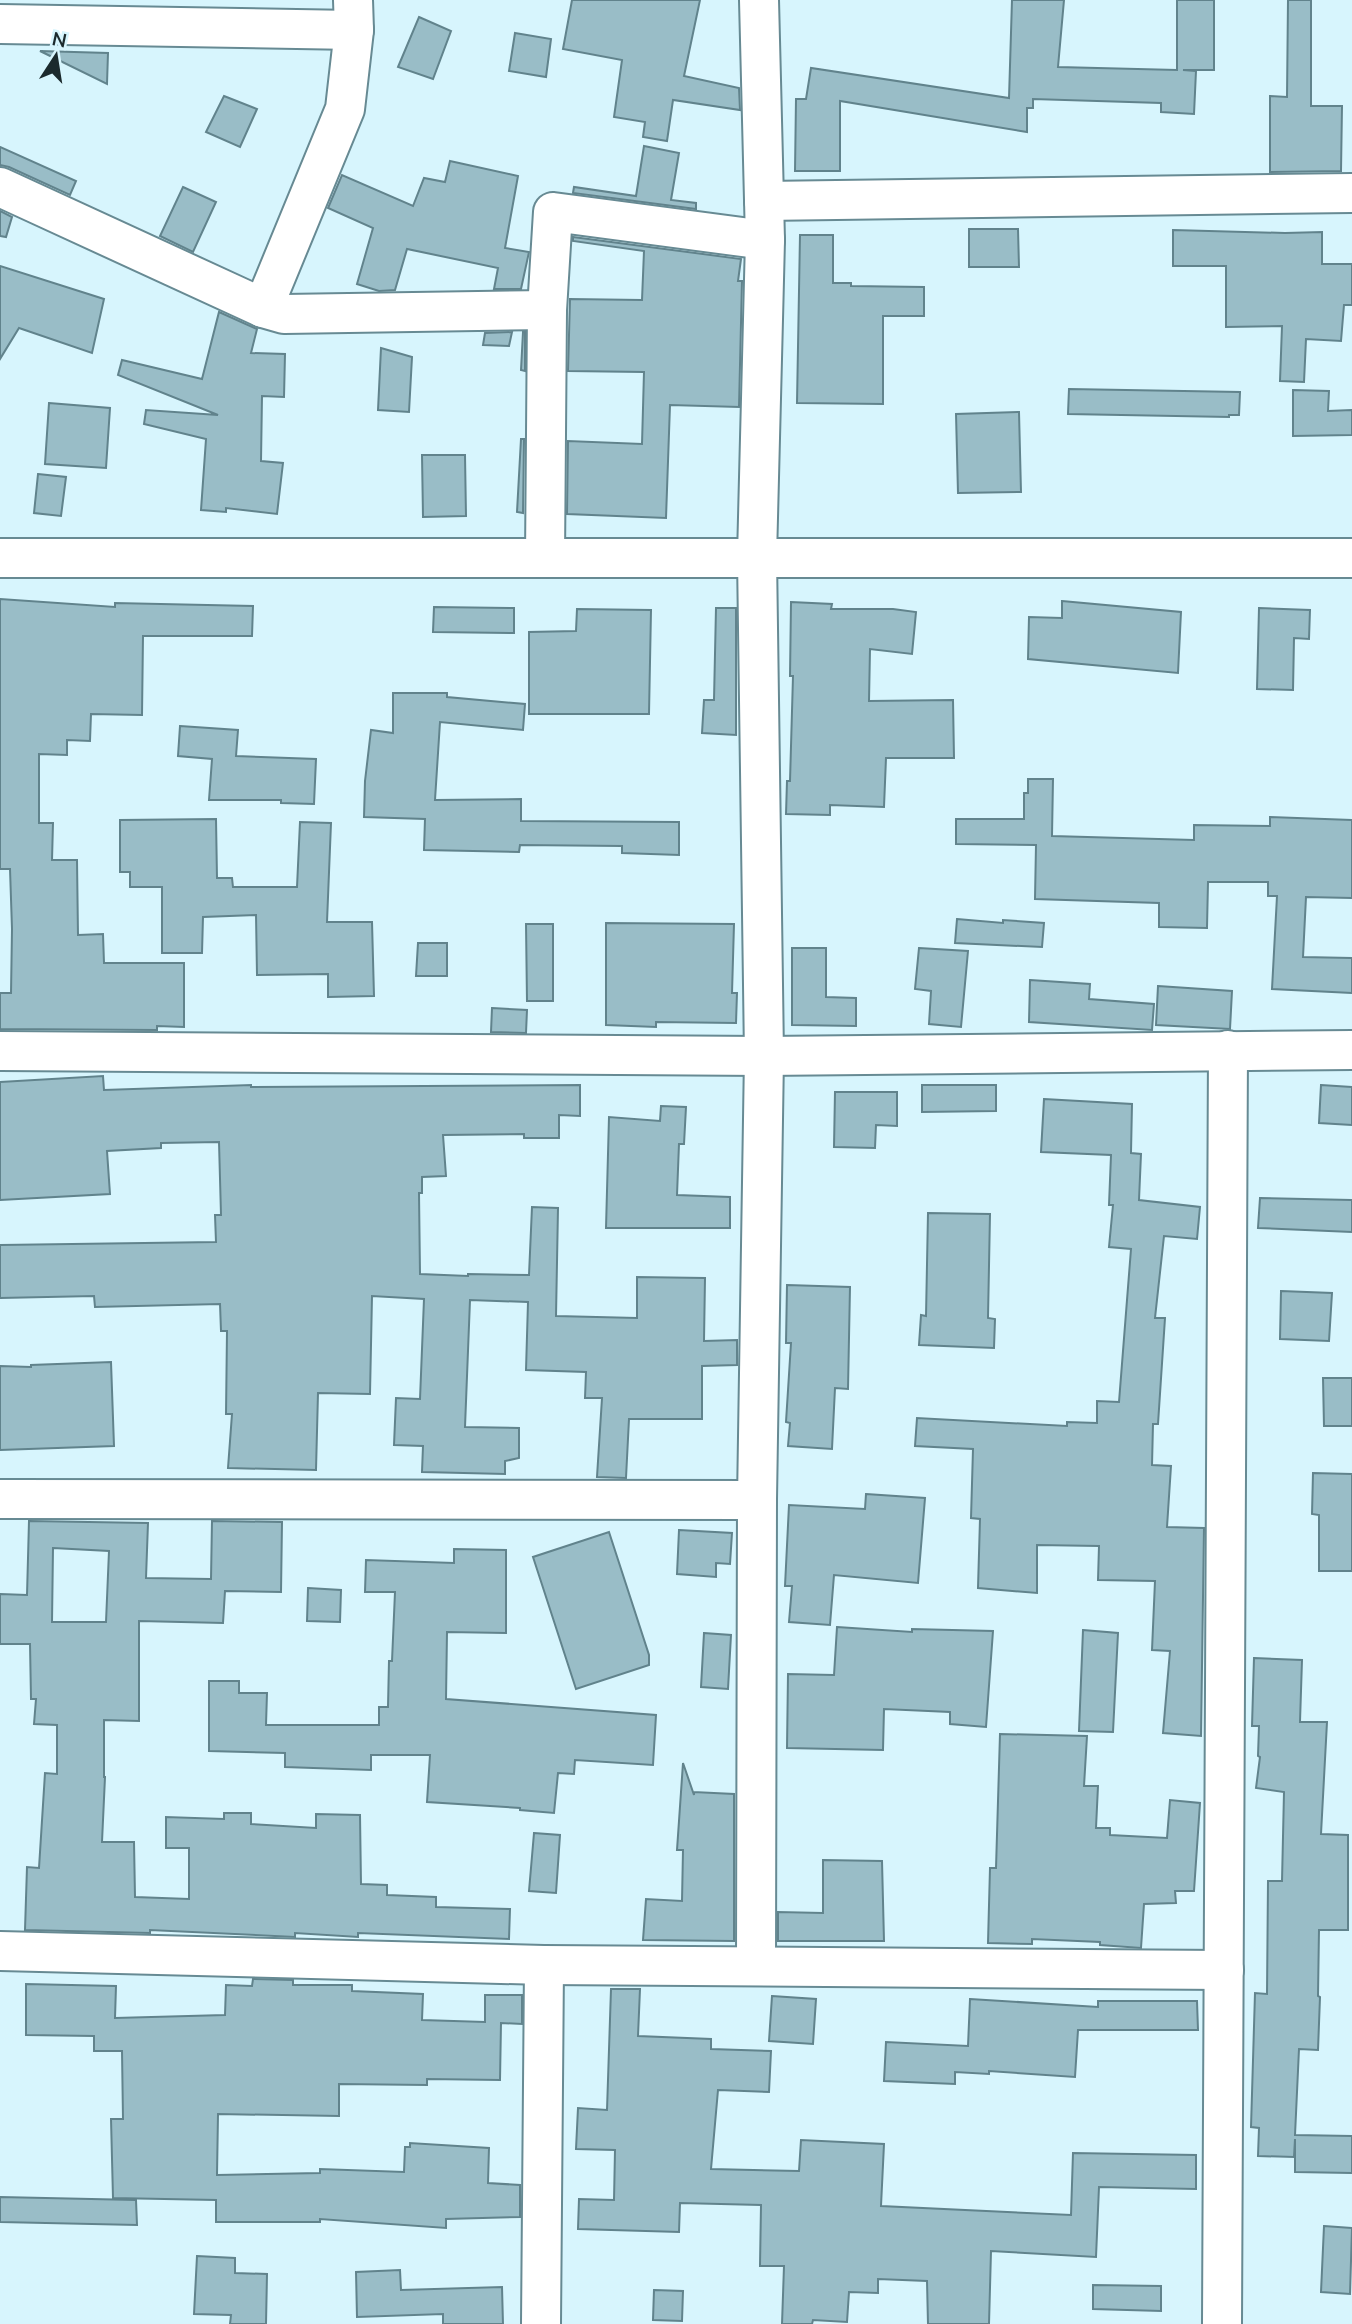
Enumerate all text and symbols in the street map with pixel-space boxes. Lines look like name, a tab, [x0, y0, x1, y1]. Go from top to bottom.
north arrow	[21, 21, 91, 91]
text: N	[50, 26, 69, 53]

